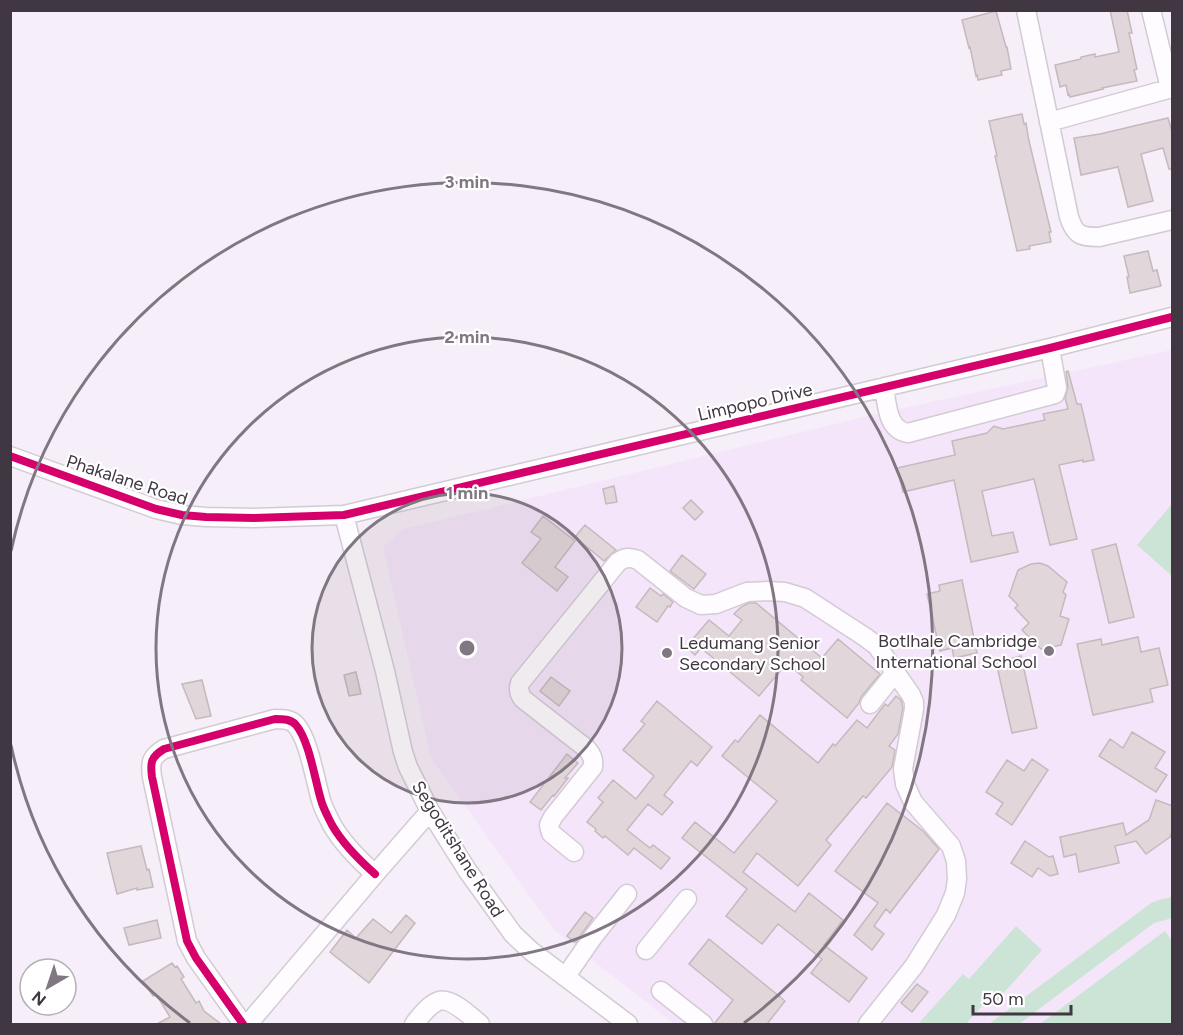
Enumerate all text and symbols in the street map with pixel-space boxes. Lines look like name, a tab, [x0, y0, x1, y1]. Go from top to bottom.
text: 3 min	[445, 171, 489, 193]
text: 2 min	[444, 326, 490, 348]
street label: Limpopo Drive	[695, 378, 815, 426]
street label: Phakalane Road	[64, 450, 190, 510]
text: 1 min	[446, 482, 488, 504]
place label: Botlhale Cambridge International School	[875, 630, 1037, 673]
place label: Ledumang Senior Secondary School	[679, 632, 826, 675]
centre of rings	[457, 638, 477, 658]
marker: Botlhale Cambridge International School	[1042, 644, 1056, 658]
marker: Ledumang Senior Secondary School	[660, 646, 674, 660]
street label: Segoditshane Road	[407, 777, 509, 921]
north arrow	[18, 957, 78, 1017]
scale bar	[973, 978, 1070, 1016]
text: N	[28, 987, 50, 1010]
text: 50 m	[982, 988, 1024, 1010]

